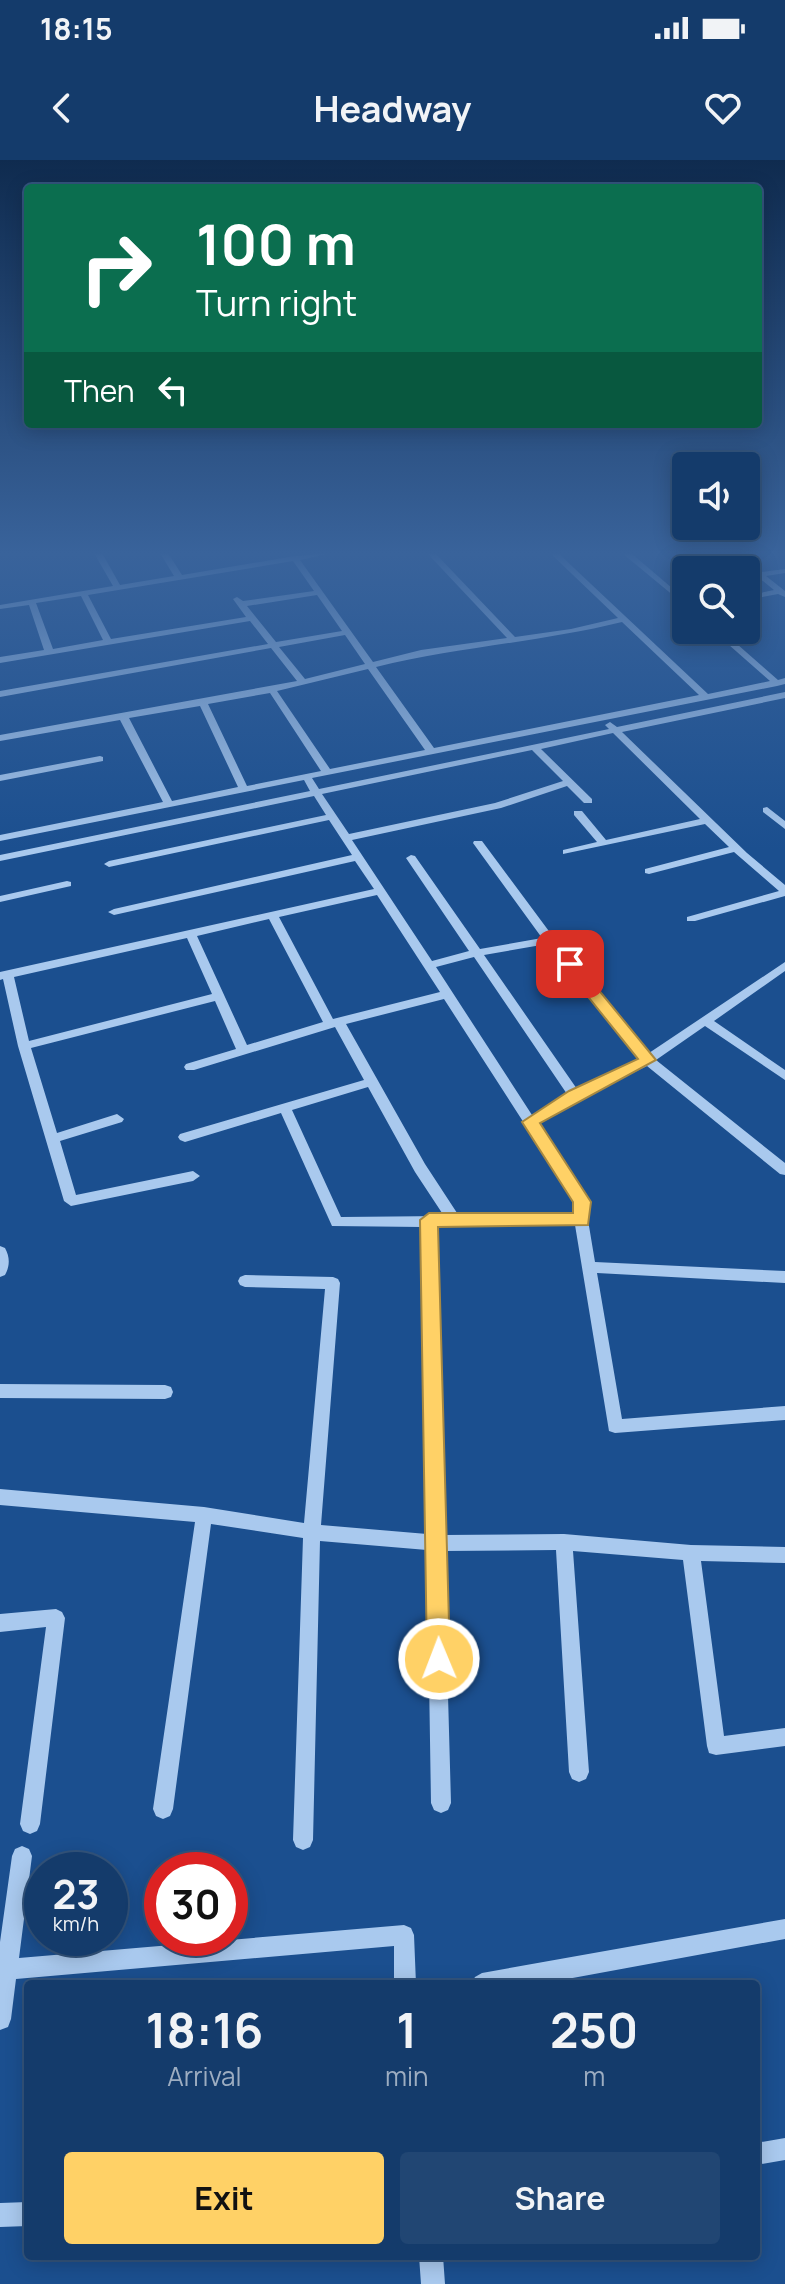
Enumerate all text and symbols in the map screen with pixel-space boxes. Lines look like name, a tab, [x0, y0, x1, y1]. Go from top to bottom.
text: 18:15	[40, 8, 113, 49]
text: Headway	[314, 84, 471, 133]
icon: back	[40, 86, 84, 130]
icon: heart	[701, 86, 745, 130]
text: 100 m	[196, 205, 356, 282]
icon: right	[64, 216, 168, 320]
text: Turn right	[196, 278, 357, 327]
icon: left	[151, 368, 195, 412]
text: Then	[64, 370, 135, 411]
map controls	[672, 452, 760, 644]
button: sound	[672, 452, 760, 540]
button: search	[672, 556, 760, 644]
pin	[536, 930, 604, 998]
icon: arrive	[548, 942, 592, 986]
position arrow	[397, 1617, 481, 1701]
speed limit sign: 30	[144, 1852, 248, 1956]
text: 23	[52, 1866, 100, 1921]
text: km/h	[53, 1910, 99, 1937]
text: 18:16	[146, 1997, 263, 2062]
text: 1	[396, 1997, 417, 2062]
text: 250	[550, 1997, 638, 2062]
text: Arrival	[167, 2058, 242, 2094]
text: min	[385, 2058, 429, 2094]
text: m	[583, 2058, 605, 2094]
button: Exit	[64, 2152, 384, 2244]
button: Share	[400, 2152, 720, 2244]

